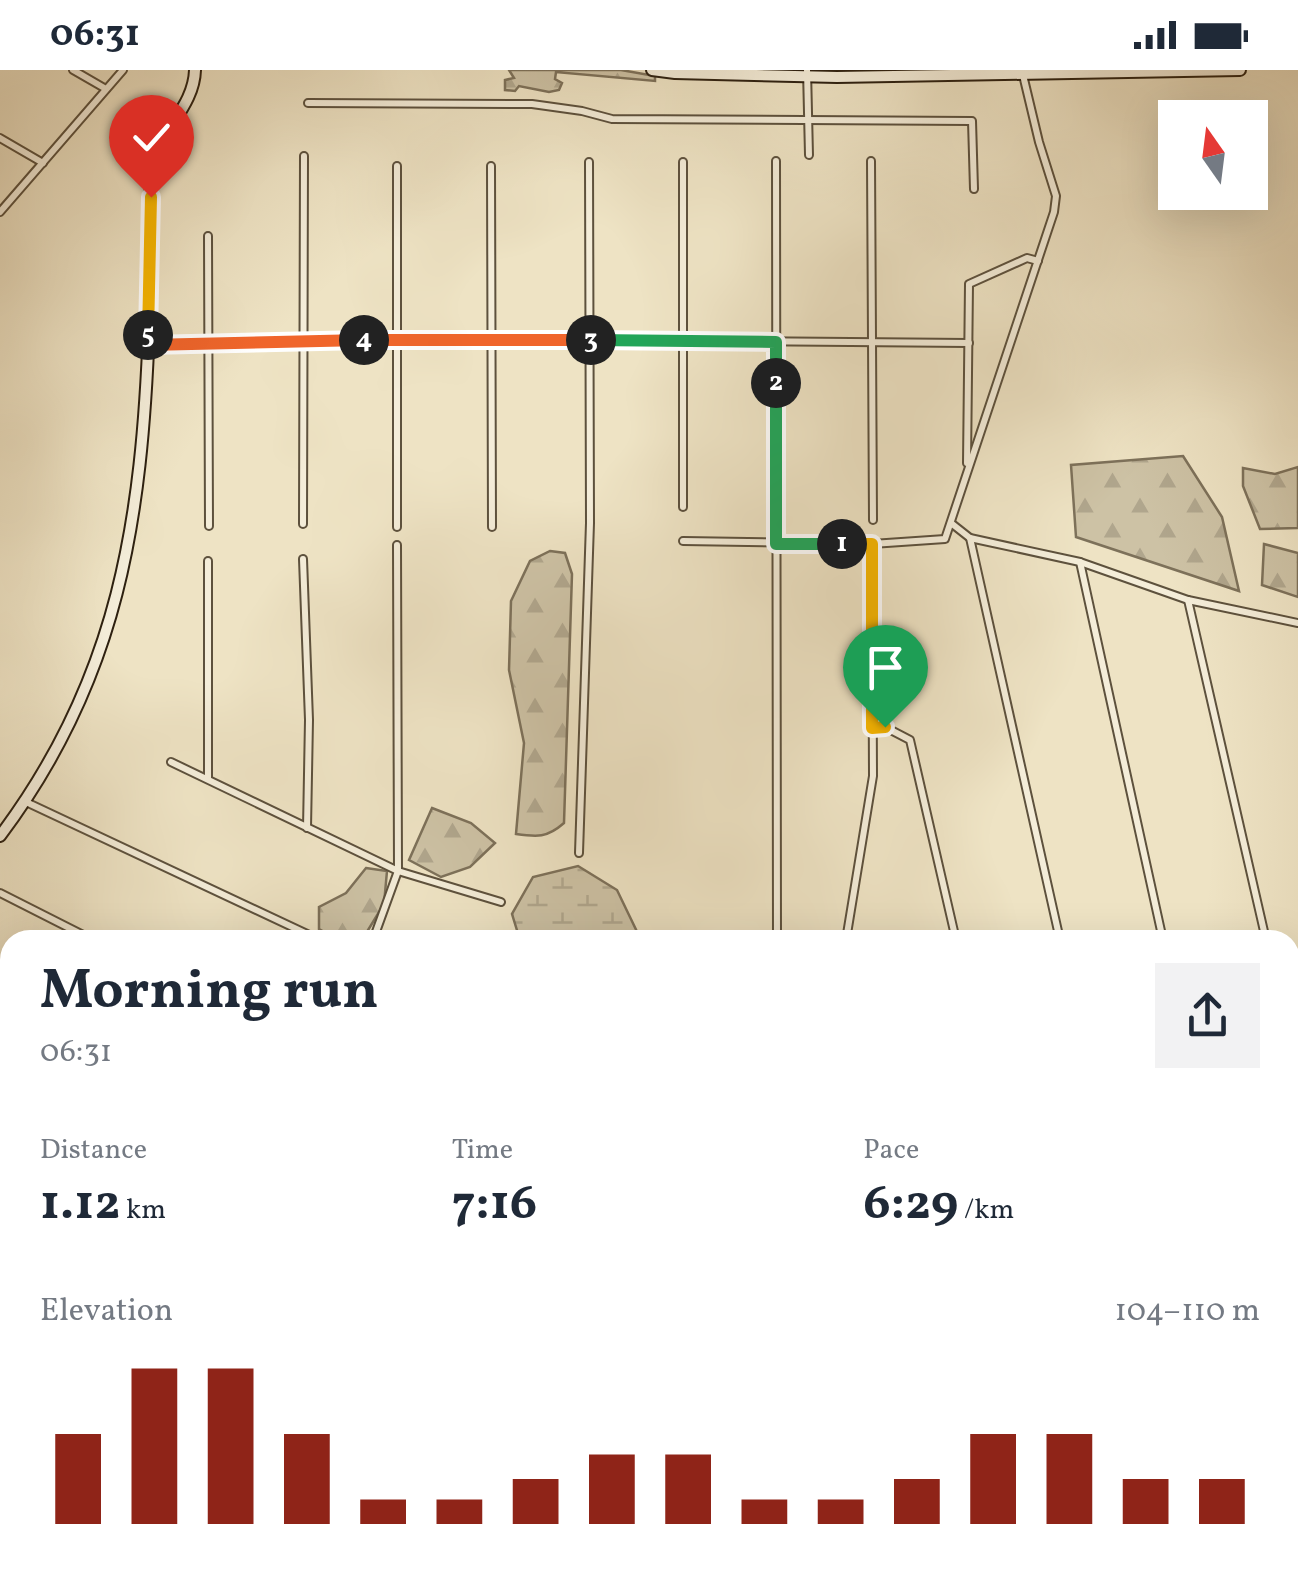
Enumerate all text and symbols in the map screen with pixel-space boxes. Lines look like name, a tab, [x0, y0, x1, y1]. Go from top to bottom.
text: 06:31	[50, 9, 140, 62]
pin	[109, 95, 194, 198]
north arrow	[1158, 100, 1268, 210]
map controls	[1158, 100, 1268, 210]
icon: check	[124, 110, 179, 165]
pin: 5	[123, 310, 173, 360]
text: 5	[141, 315, 155, 354]
pin: 4	[339, 315, 389, 365]
pin: 3	[566, 315, 616, 365]
text: 4	[356, 320, 372, 359]
text: 3	[584, 320, 598, 359]
pin: 2	[751, 358, 801, 408]
text: 2	[769, 363, 783, 402]
pin: 1	[817, 519, 867, 569]
text: 1	[836, 524, 848, 563]
pin	[843, 625, 928, 728]
icon: arrive	[858, 640, 913, 695]
text: Morning run	[40, 955, 379, 1031]
button: share	[1155, 963, 1260, 1068]
text: 06:31	[40, 1031, 112, 1075]
text: Distance	[40, 1131, 147, 1170]
text: Time	[452, 1131, 513, 1170]
text: Pace	[863, 1131, 919, 1170]
text: 1.12	[40, 1170, 120, 1240]
text: 7:16	[452, 1170, 537, 1240]
text: 6:29	[863, 1170, 958, 1240]
text: km	[120, 1191, 166, 1230]
text: /km	[958, 1191, 1014, 1230]
text: Elevation	[40, 1290, 173, 1334]
text: 104–110 m	[1114, 1290, 1260, 1334]

